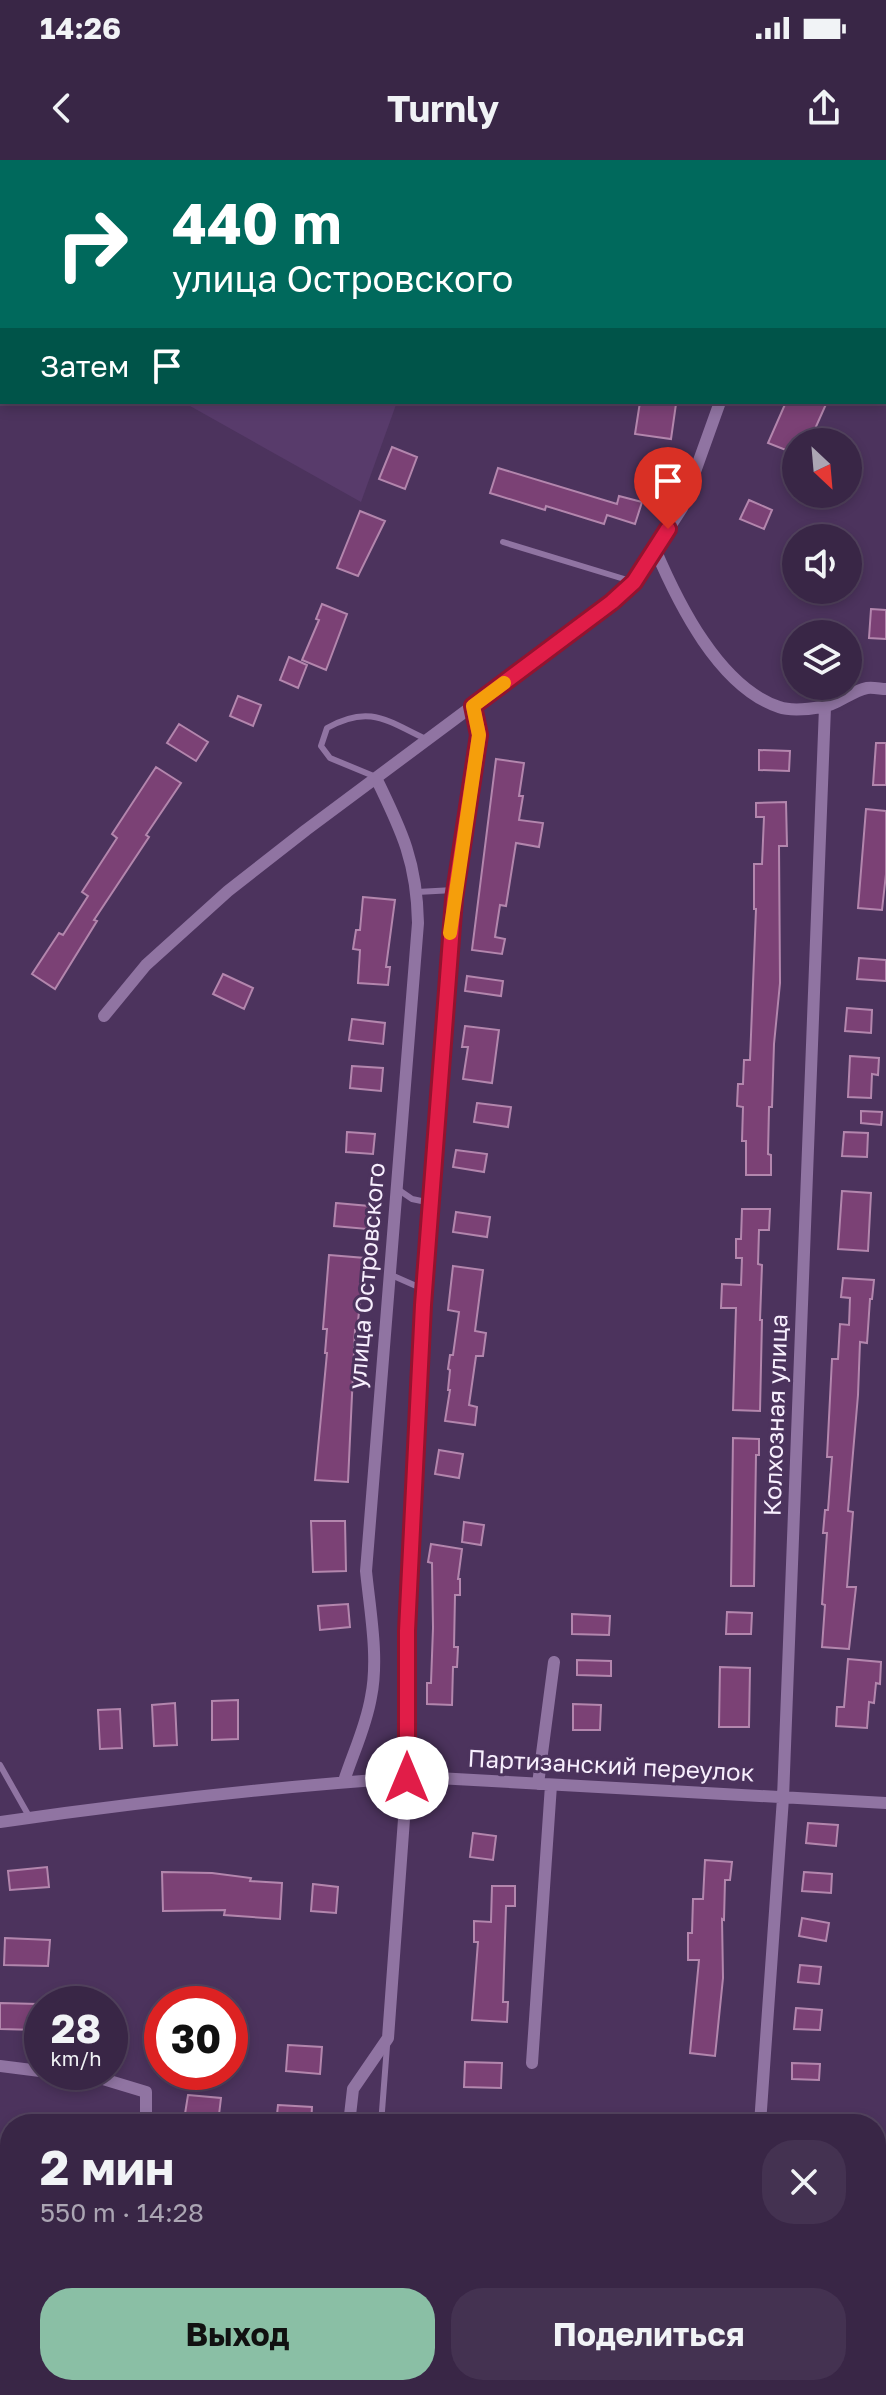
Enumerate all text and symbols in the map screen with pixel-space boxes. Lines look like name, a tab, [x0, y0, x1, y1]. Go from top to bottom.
text: 14:26	[40, 10, 121, 46]
icon: back	[40, 86, 84, 130]
icon: share	[802, 86, 846, 130]
text: Turnly	[387, 87, 499, 130]
text: 440 m	[172, 189, 341, 256]
icon: right	[40, 192, 144, 296]
text: улица Островского	[172, 257, 513, 300]
icon: arrive	[145, 344, 189, 388]
text: Затем	[40, 348, 129, 384]
north arrow	[782, 428, 862, 508]
map controls	[782, 428, 862, 700]
pin	[634, 447, 702, 529]
icon: arrive	[646, 459, 690, 503]
button: sound	[782, 524, 862, 604]
button: layers	[782, 620, 862, 700]
street label: улица Островского	[341, 1161, 390, 1391]
street label: Колхозная улица	[756, 1313, 793, 1517]
position arrow	[365, 1736, 449, 1820]
street label: Партизанский переулок	[467, 1743, 755, 1787]
speed limit sign: 30	[144, 1986, 248, 2090]
text: 28	[51, 2004, 101, 2052]
text: km/h	[51, 2046, 101, 2070]
text: 2 мин	[40, 2138, 174, 2196]
button: close	[762, 2140, 846, 2224]
text: 550 m · 14:28	[40, 2197, 204, 2228]
button: Выход	[40, 2288, 435, 2380]
button: Поделиться	[451, 2288, 846, 2380]

